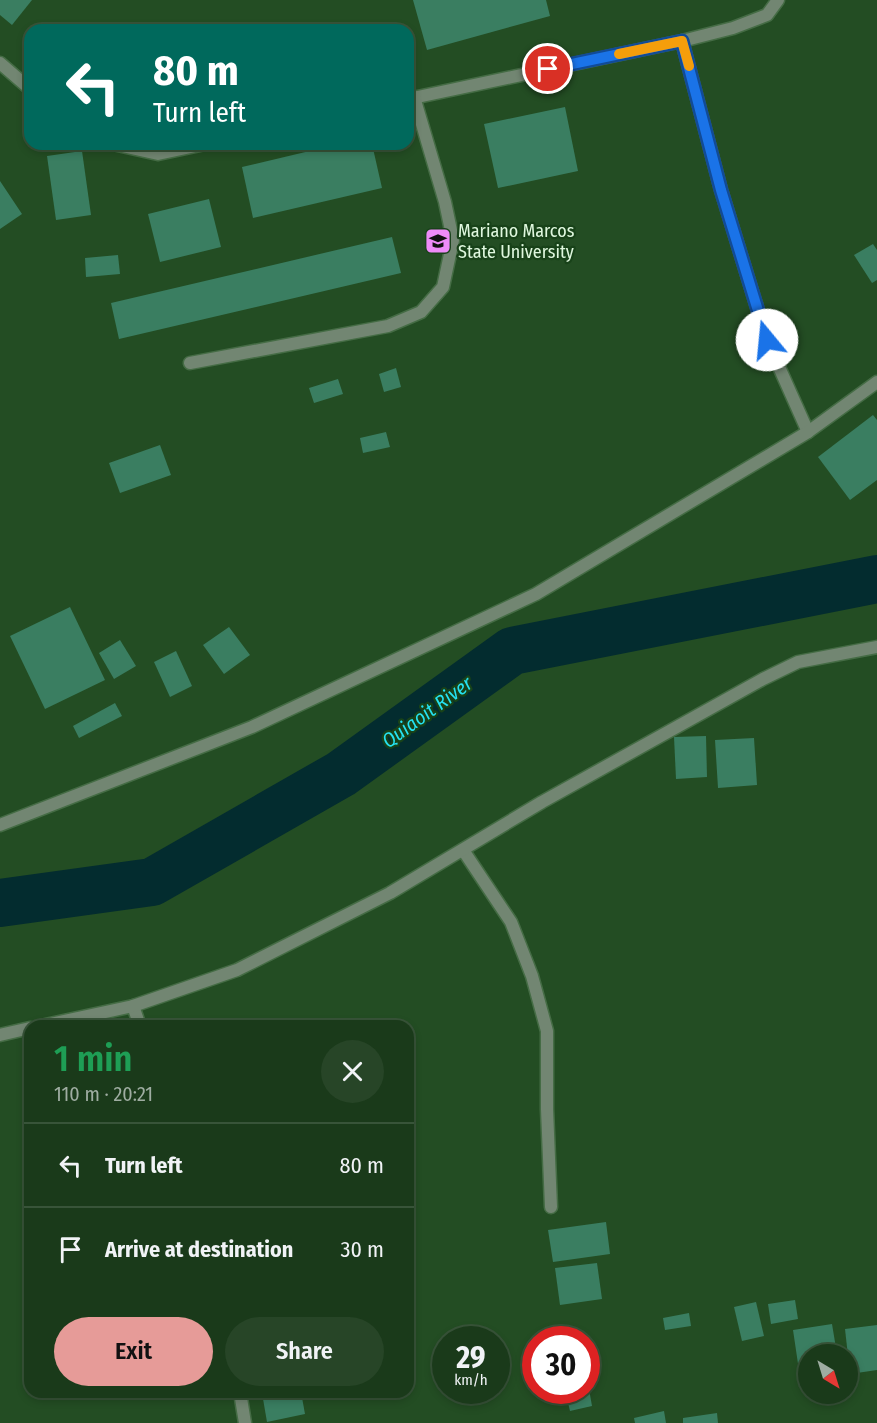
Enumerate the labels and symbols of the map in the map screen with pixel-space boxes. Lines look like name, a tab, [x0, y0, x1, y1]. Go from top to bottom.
pin	[522, 43, 573, 94]
place label: Mariano Marcos State University	[458, 220, 575, 263]
school or university icon: Mariano Marcos State University	[423, 226, 453, 256]
position arrow	[735, 308, 799, 372]
water label: Quiaoit River	[377, 671, 478, 753]
speed limit sign: 30	[522, 1326, 600, 1404]
north arrow	[798, 1344, 858, 1404]

